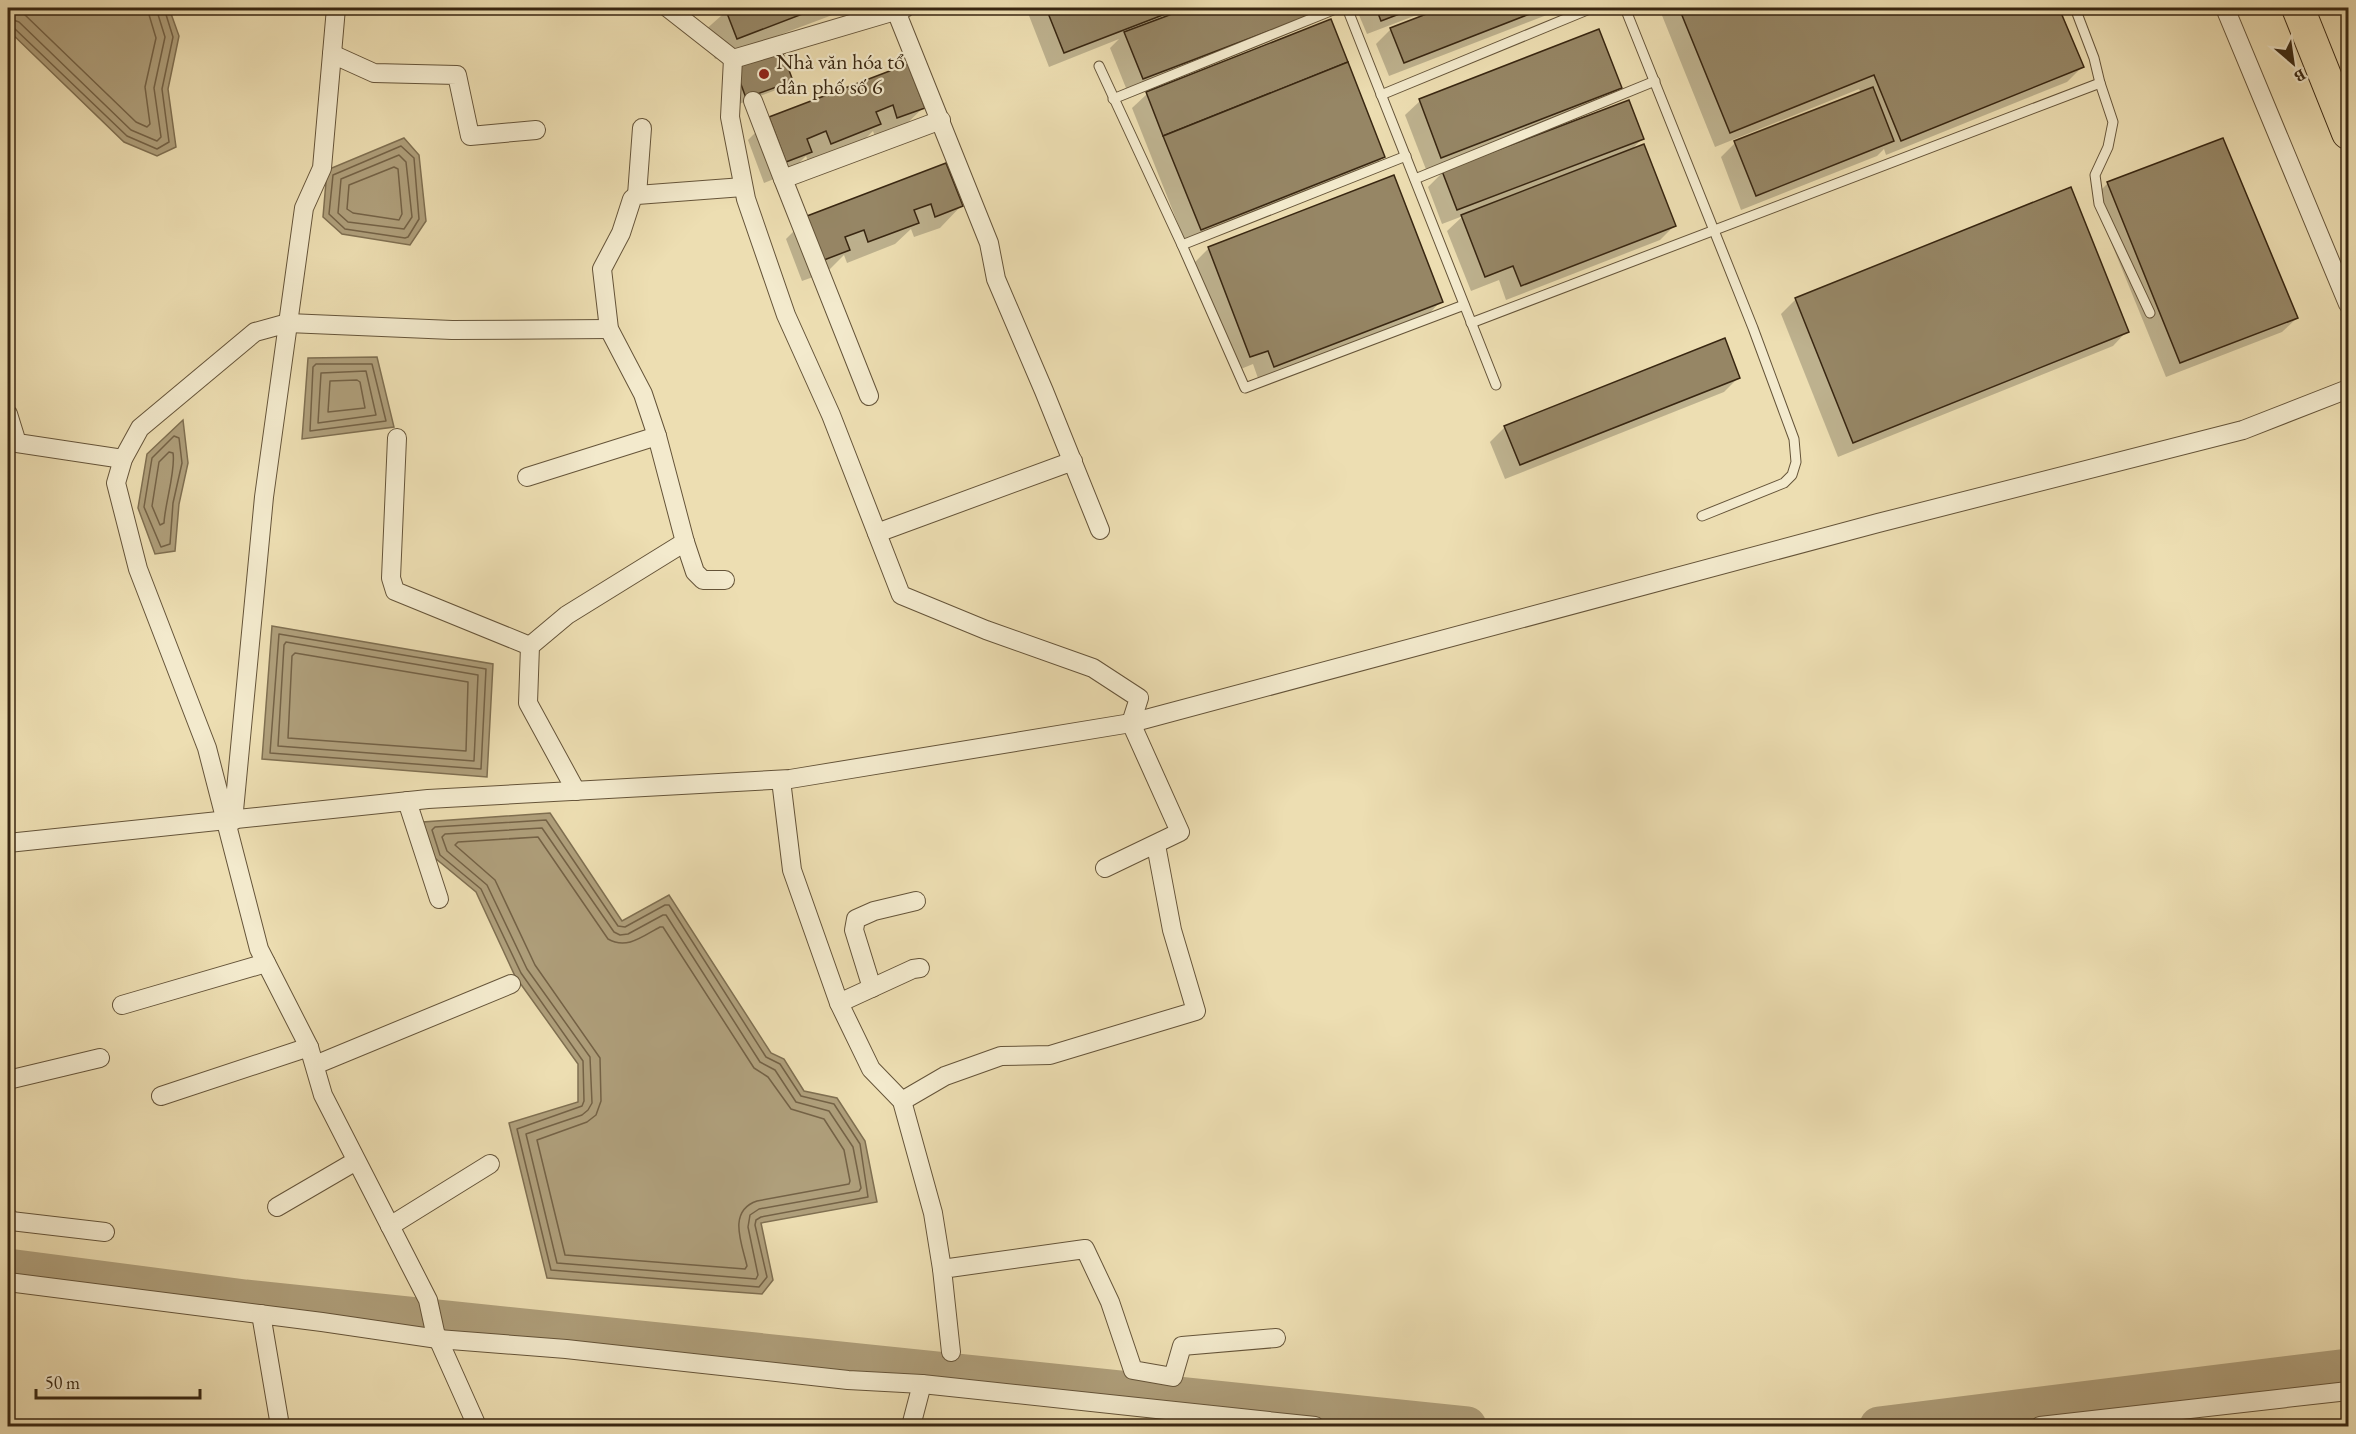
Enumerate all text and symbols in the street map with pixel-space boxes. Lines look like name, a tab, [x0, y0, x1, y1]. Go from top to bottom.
north arrow	[2263, 33, 2323, 93]
place label: Nhà văn hóa tổ dân phố số 6	[776, 47, 905, 101]
text: B	[2291, 64, 2310, 87]
marker: Nhà văn hóa tổ dân phố số 6	[757, 67, 771, 81]
scale bar	[36, 1362, 200, 1400]
text: 50 m	[45, 1371, 80, 1394]

